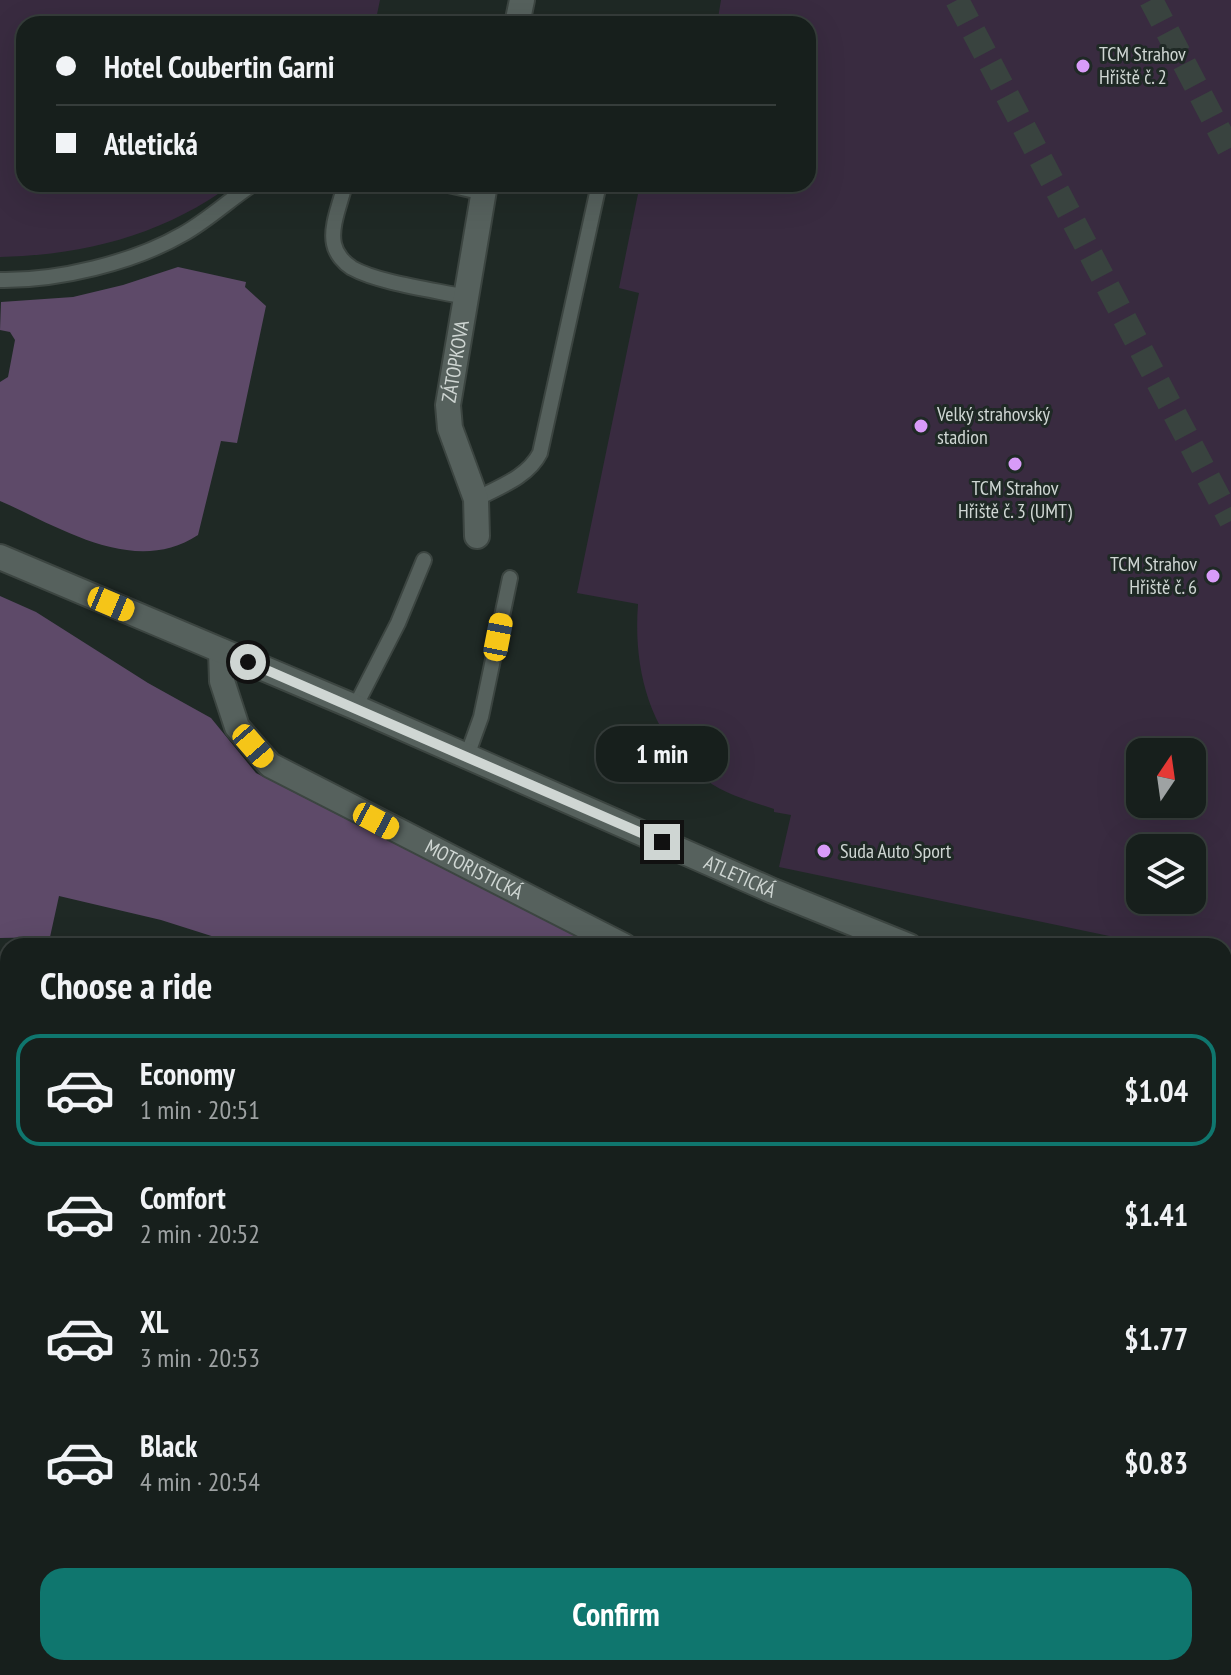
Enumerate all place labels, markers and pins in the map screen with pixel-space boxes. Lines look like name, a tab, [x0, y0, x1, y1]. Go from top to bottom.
place label: TCM Strahov Hřiště č. 2	[1099, 41, 1186, 90]
marker: TCM Strahov Hřiště č. 2	[1074, 57, 1092, 75]
place label: Velký strahovský stadion	[936, 401, 1050, 450]
marker: Velký strahovský stadion	[912, 417, 930, 435]
marker: TCM Strahov Hřiště č. 3 (UMT)	[1006, 455, 1024, 473]
place label: TCM Strahov Hřiště č. 3 (UMT)	[958, 475, 1072, 524]
place label: TCM Strahov Hřiště č. 6	[1110, 551, 1197, 600]
marker: TCM Strahov Hřiště č. 6	[1204, 567, 1222, 585]
place label: Suda Auto Sport	[840, 838, 952, 864]
marker: Suda Auto Sport	[815, 842, 833, 860]

